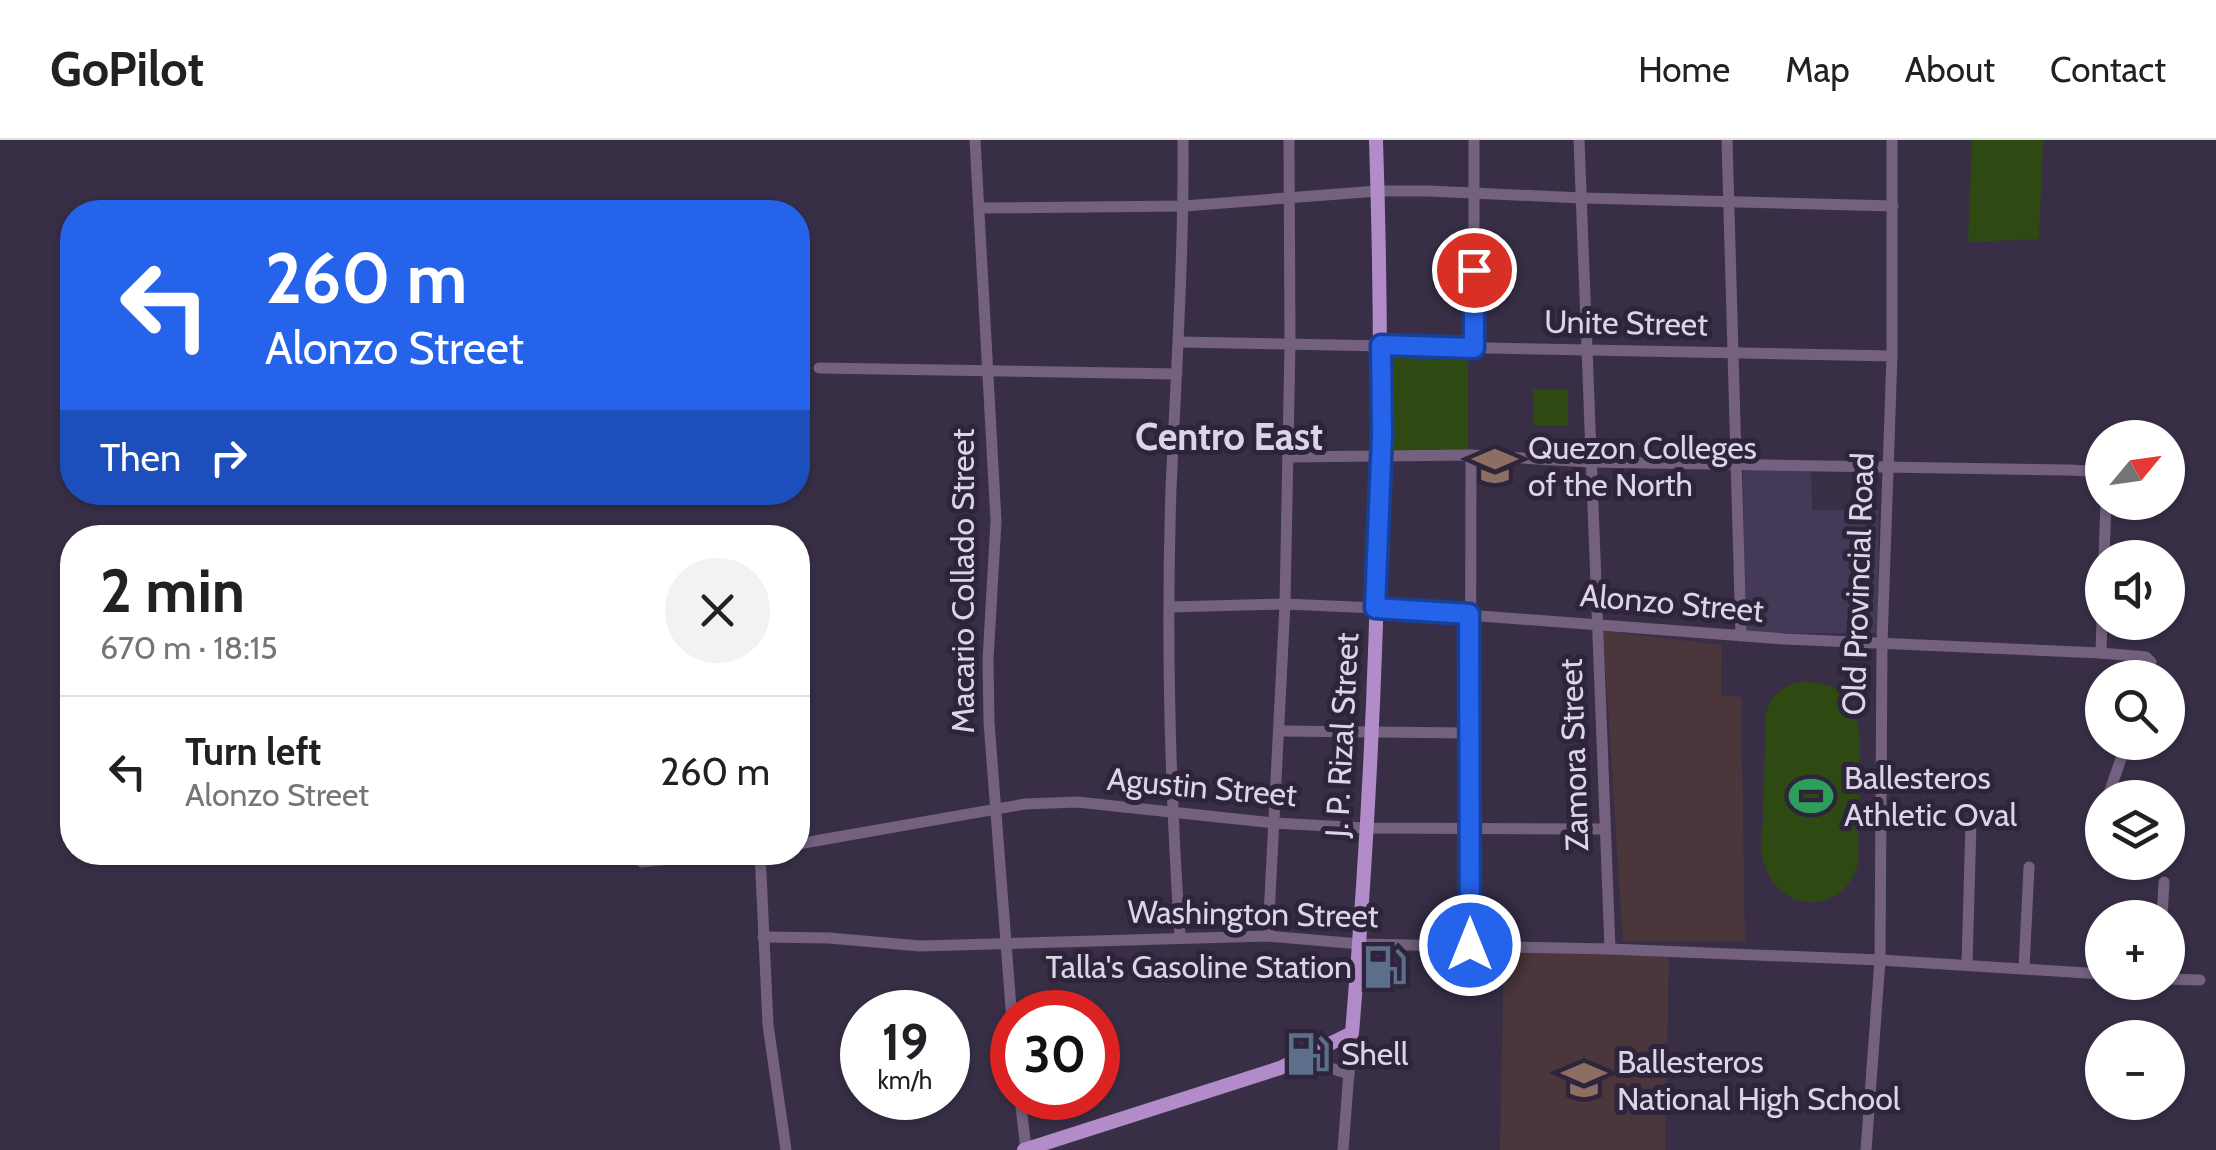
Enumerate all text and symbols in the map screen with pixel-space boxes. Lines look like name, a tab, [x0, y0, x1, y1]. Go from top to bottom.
text: GoPilot	[50, 40, 204, 98]
text: Home	[1638, 48, 1730, 91]
text: Map	[1785, 48, 1850, 91]
text: About	[1905, 48, 1995, 91]
text: Contact	[2050, 48, 2166, 91]
pin	[1432, 228, 1517, 313]
text: 260 m	[265, 235, 467, 321]
icon: left	[100, 240, 230, 370]
icon: arrive	[1447, 243, 1502, 298]
street label: Unite Street	[1544, 302, 1708, 343]
text: Alonzo Street	[265, 321, 524, 375]
district label: Centro East	[1135, 413, 1323, 460]
north arrow	[2085, 420, 2185, 520]
map controls	[2085, 420, 2185, 1120]
street label: Macario Collado Street	[943, 428, 982, 733]
place label: Quezon Colleges of the North	[1528, 428, 1757, 504]
icon: right	[201, 430, 256, 485]
text: Then	[100, 434, 181, 481]
school or university icon: Quezon Colleges of the North	[1471, 442, 1519, 490]
street label: Old Provincial Road	[1833, 452, 1882, 716]
button: sound	[2085, 540, 2185, 640]
text: 2 min	[100, 554, 245, 627]
button: close	[665, 558, 770, 663]
street label: Alonzo Street	[1579, 575, 1766, 630]
text: 670 m · 18:15	[100, 628, 278, 667]
street label: J. P. Rizal Street	[1317, 631, 1366, 839]
street label: Zamora Street	[1551, 658, 1596, 852]
button: search	[2085, 660, 2185, 760]
text: Turn left	[185, 728, 321, 775]
icon: left	[100, 744, 155, 799]
text: 260 m	[660, 748, 770, 795]
place label: Ballesteros Athletic Oval	[1844, 758, 2018, 834]
street label: Agustin Street	[1106, 759, 1299, 814]
sports icon: Ballesteros Athletic Oval	[1787, 772, 1835, 820]
text: Alonzo Street	[185, 775, 369, 814]
button: layers	[2085, 780, 2185, 880]
street label: Washington Street	[1127, 892, 1379, 935]
position arrow	[1418, 893, 1522, 997]
button: +	[2085, 900, 2185, 1000]
fuel station icon: Talla's Gasoline Station	[1361, 943, 1409, 991]
place label: Talla's Gasoline Station	[1046, 947, 1352, 986]
speed limit sign: 30	[990, 990, 1120, 1120]
text: 19	[882, 1012, 928, 1073]
button: −	[2085, 1020, 2185, 1120]
fuel station icon: Shell	[1284, 1030, 1332, 1078]
place label: Shell	[1341, 1034, 1409, 1073]
place label: Ballesteros National High School	[1617, 1042, 1901, 1118]
school or university icon: Ballesteros National High School	[1560, 1056, 1608, 1104]
text: km/h	[878, 1065, 932, 1095]

